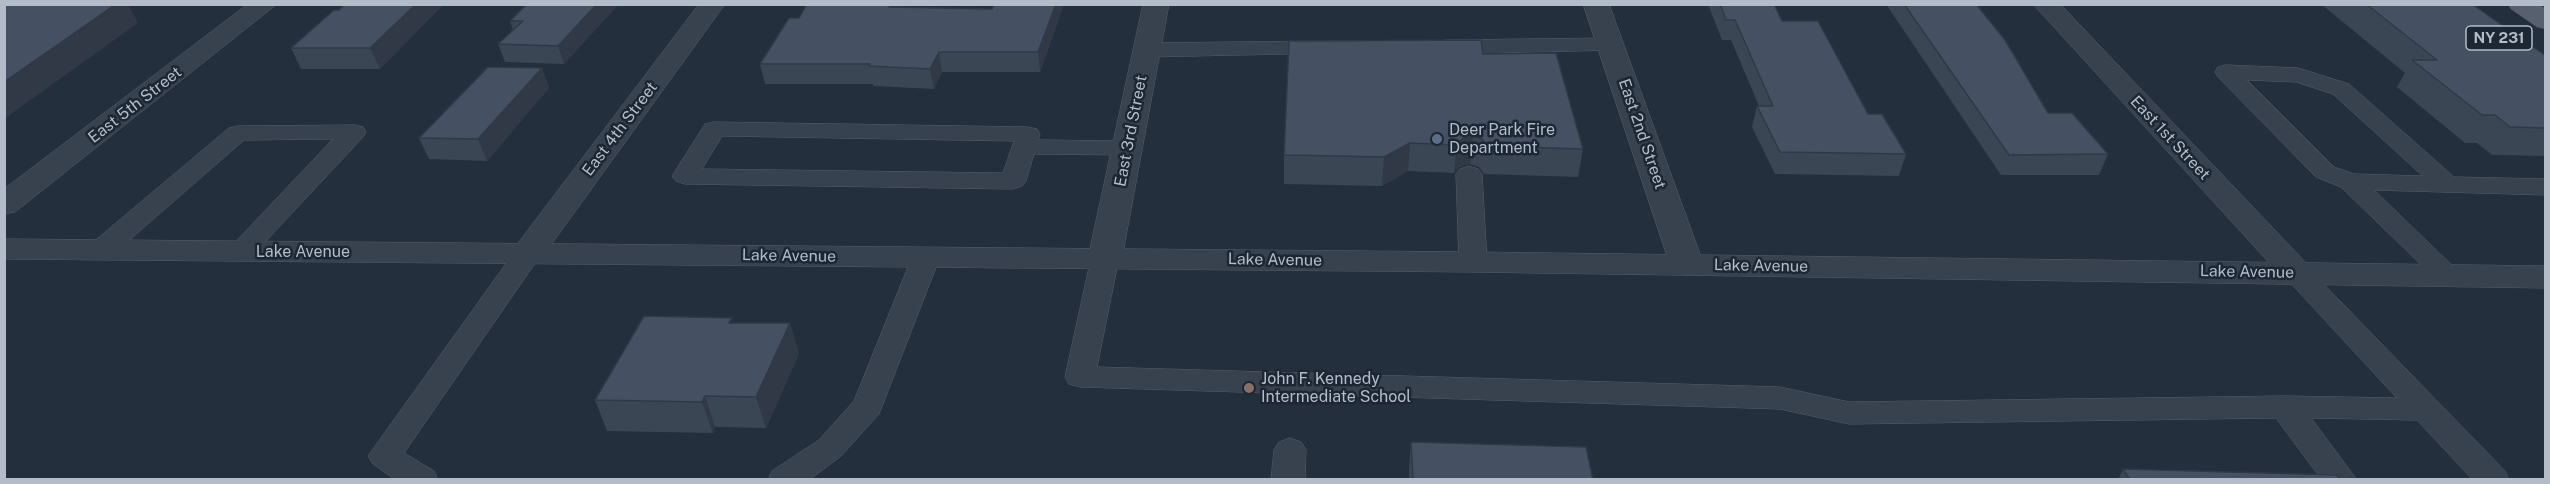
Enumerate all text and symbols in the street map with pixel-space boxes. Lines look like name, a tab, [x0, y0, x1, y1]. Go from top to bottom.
road number: NY 231	[2466, 26, 2532, 50]
street label: East 5th Street	[85, 63, 185, 147]
street label: East 3rd Street	[1111, 74, 1151, 188]
street label: East 2nd Street	[1614, 76, 1670, 192]
street label: East 4th Street	[578, 78, 662, 180]
street label: East 1st Street	[2126, 92, 2214, 184]
place label: Deer Park Fire Department	[1449, 120, 1555, 158]
marker: Deer Park Fire Department	[1430, 132, 1444, 146]
street label: Lake Avenue	[256, 242, 350, 262]
street label: Lake Avenue	[742, 246, 836, 266]
street label: Lake Avenue	[1228, 250, 1322, 270]
street label: Lake Avenue	[1714, 256, 1808, 276]
street label: Lake Avenue	[2200, 262, 2294, 282]
place label: John F. Kennedy Intermediate School	[1261, 369, 1411, 407]
marker: John F. Kennedy Intermediate School	[1242, 381, 1256, 395]

